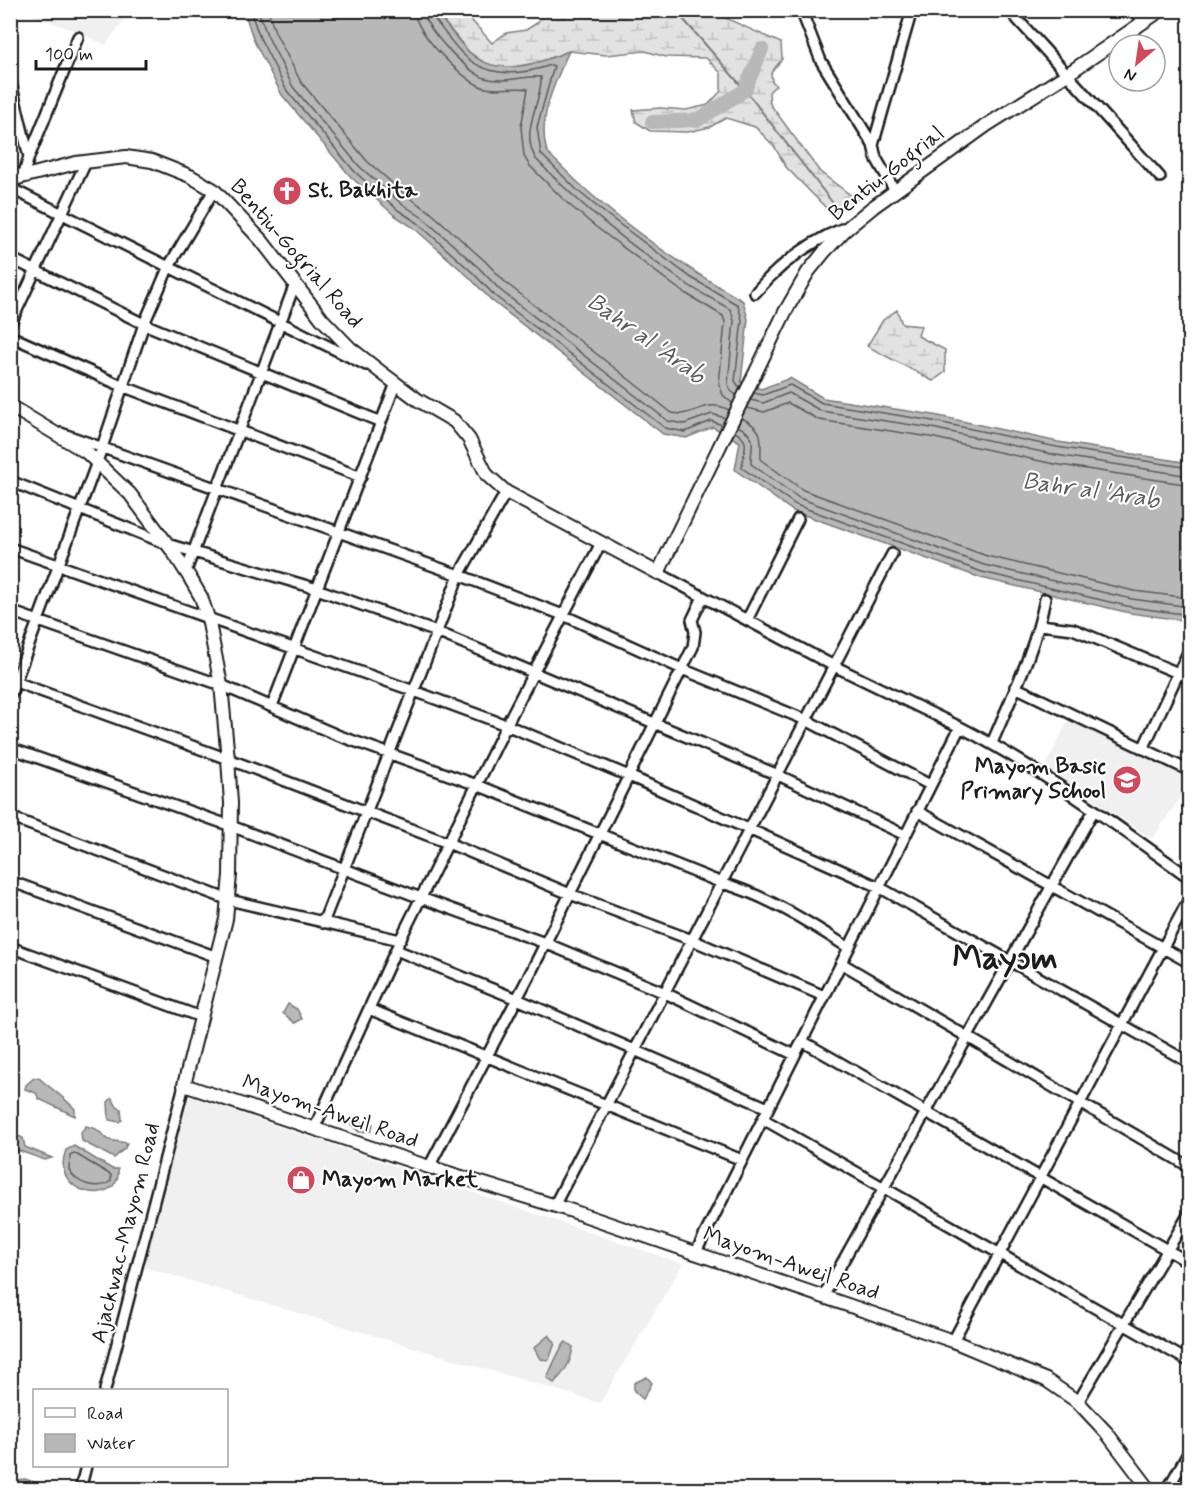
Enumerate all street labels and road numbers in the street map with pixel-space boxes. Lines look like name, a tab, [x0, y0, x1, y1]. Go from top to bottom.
street label: Bentiu-Gogrial	[824, 120, 952, 230]
street label: Bentiu-Gogrial Road	[221, 173, 369, 337]
street label: Mayom-Aweil Road	[238, 1069, 422, 1155]
street label: Ajackwac-Mayom Road	[85, 1120, 167, 1346]
street label: Mayom-Aweil Road	[699, 1221, 883, 1307]

